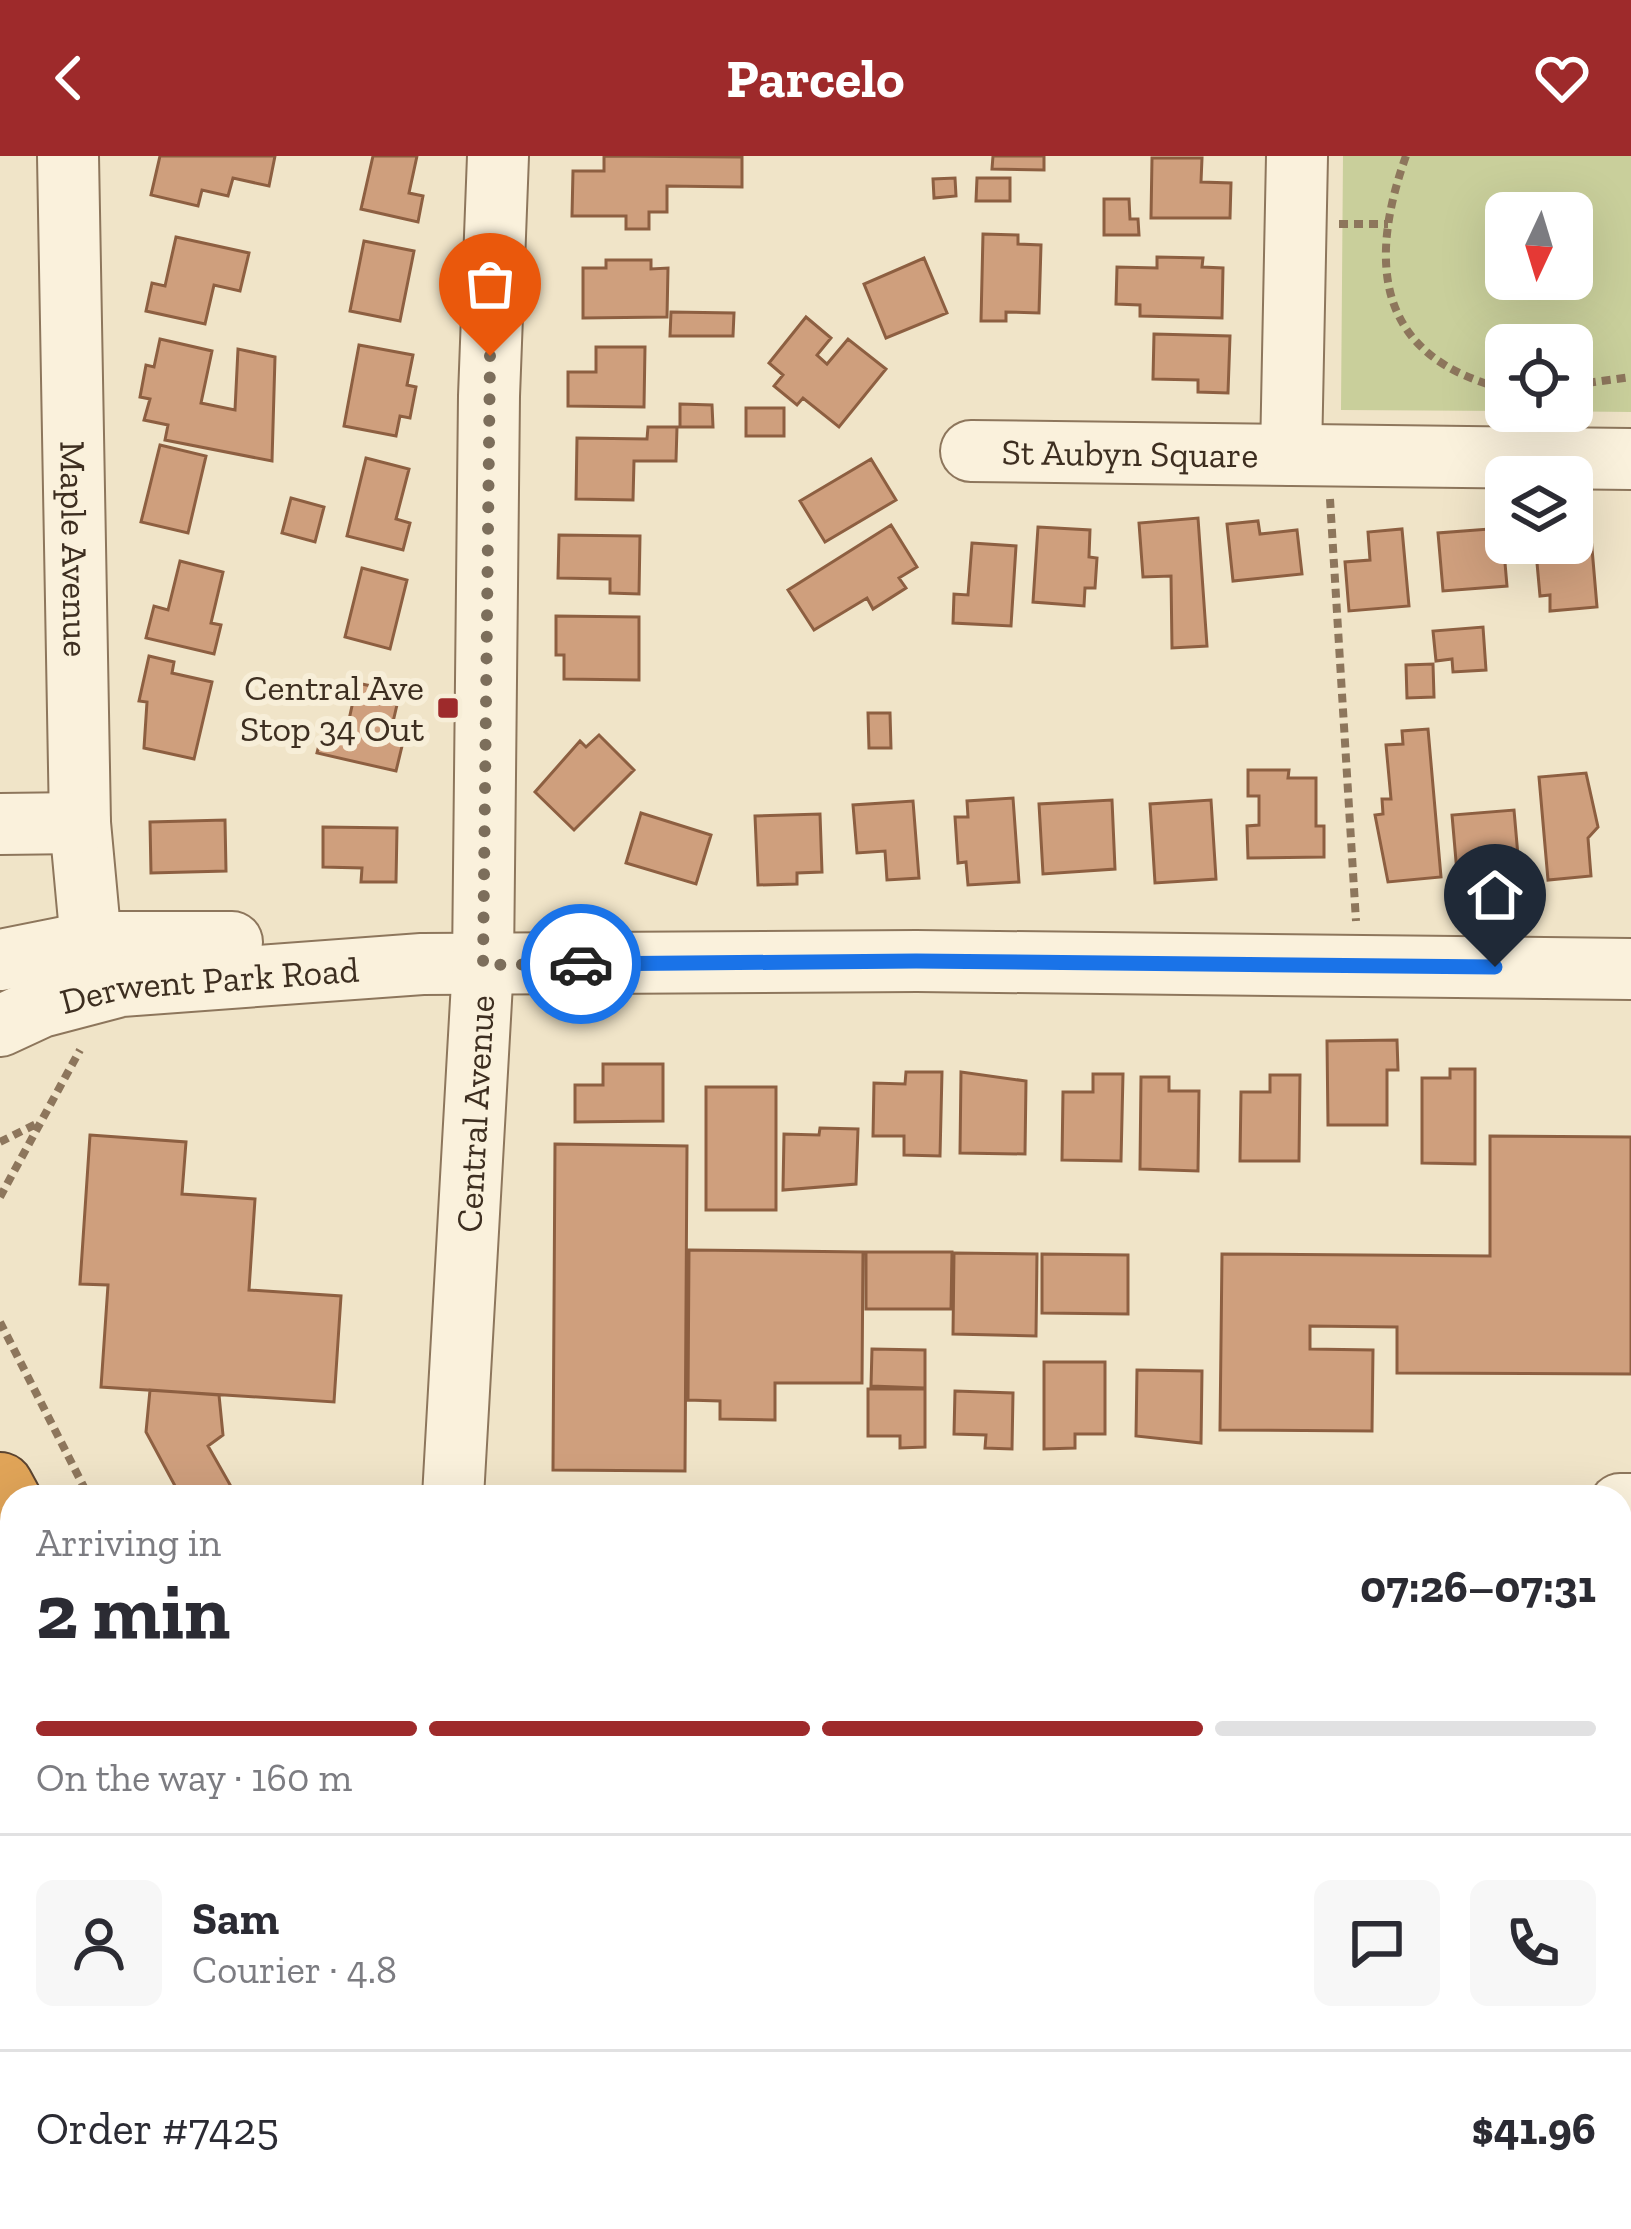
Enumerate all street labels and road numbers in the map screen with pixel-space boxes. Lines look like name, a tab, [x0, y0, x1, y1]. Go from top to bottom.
street label: St Aubyn Square	[1001, 430, 1258, 476]
street label: Maple Avenue	[51, 440, 98, 657]
street label: Derwent Park Road	[55, 948, 361, 1023]
street label: Central Avenue	[447, 994, 503, 1233]

